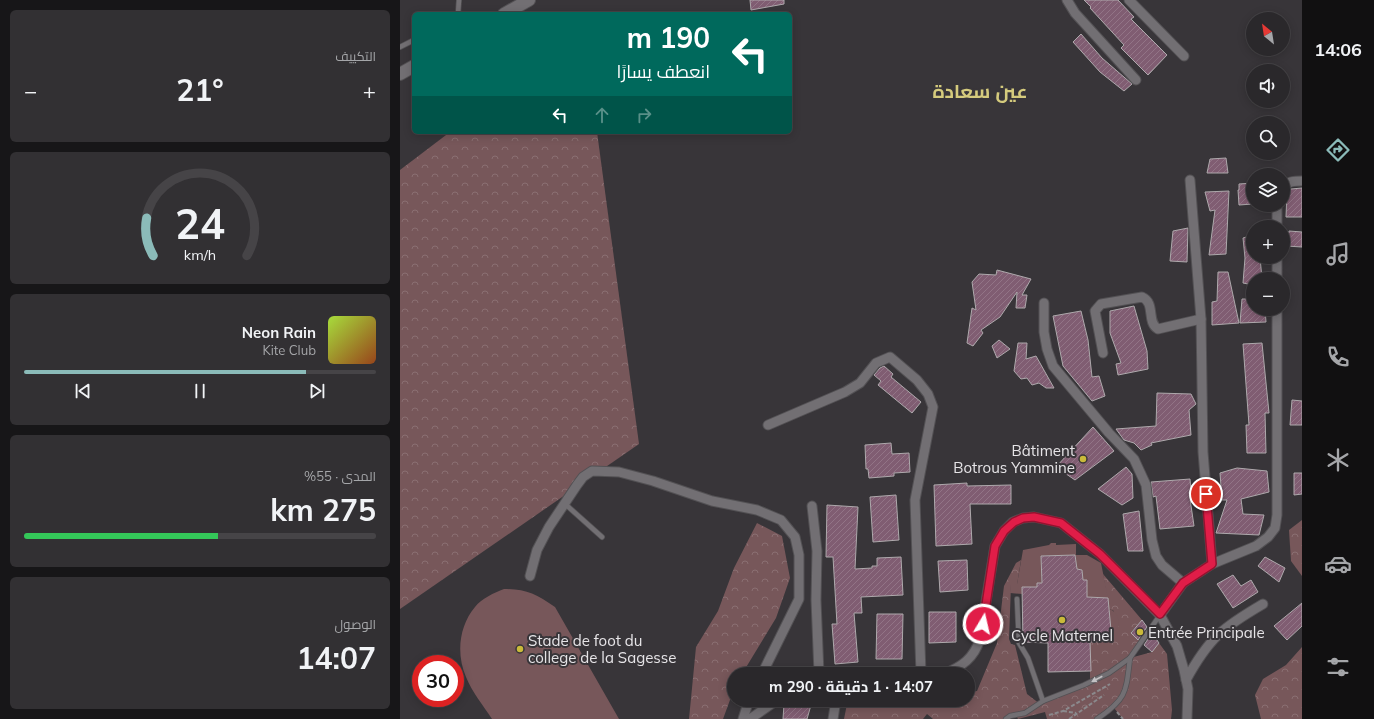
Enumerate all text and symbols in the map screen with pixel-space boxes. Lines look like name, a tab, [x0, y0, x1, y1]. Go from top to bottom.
north arrow	[1246, 12, 1290, 56]
map controls	[1246, 12, 1290, 316]
text: 190 m	[627, 20, 710, 55]
icon: left	[724, 28, 776, 80]
text: 14:06	[1314, 38, 1362, 61]
text: التكييف	[335, 48, 376, 64]
text: انعطف يسارًا	[617, 60, 710, 83]
button: sound	[1246, 64, 1290, 108]
text: 21°	[176, 71, 224, 109]
text: −	[24, 77, 37, 105]
text: +	[363, 77, 376, 105]
district label: عين سعادة	[933, 79, 1027, 103]
icon: left	[549, 104, 571, 126]
icon: ahead	[591, 104, 613, 126]
icon: right	[633, 104, 655, 126]
button: search	[1246, 116, 1290, 160]
icon: directions	[1324, 136, 1352, 164]
button: layers	[1246, 168, 1290, 212]
text: 24	[175, 196, 225, 248]
button: +	[1246, 220, 1290, 264]
icon: music	[1324, 240, 1352, 268]
text: km/h	[184, 245, 216, 263]
button: −	[1246, 272, 1290, 316]
text: Neon Rain	[242, 323, 316, 342]
text: Kite Club	[262, 342, 316, 358]
icon: phone	[1324, 343, 1352, 371]
icon: previous	[72, 380, 94, 402]
icon: pause	[189, 380, 211, 402]
icon: next	[306, 380, 328, 402]
place label: Bâtiment Botrous Yammine	[953, 441, 1075, 477]
icon: climate	[1324, 446, 1352, 474]
marker: Bâtiment Botrous Yammine	[1078, 454, 1088, 464]
text: المدى · 55%	[304, 468, 376, 484]
pin	[1189, 477, 1223, 511]
icon: arrive	[1195, 483, 1217, 505]
text: 275 km	[270, 491, 376, 529]
icon: car	[1324, 550, 1352, 578]
position arrow	[962, 603, 1004, 645]
marker: Cycle Maternel	[1057, 615, 1067, 625]
text: الوصول	[335, 616, 376, 632]
place label: Entrée Principale	[1148, 623, 1265, 642]
place label: Cycle Maternel	[1011, 626, 1113, 645]
marker: Entrée Principale	[1135, 627, 1145, 637]
place label: Stade de foot du college de la Sagesse	[528, 631, 676, 667]
text: 14:07	[297, 639, 376, 677]
marker: Stade de foot du college de la Sagesse	[515, 644, 525, 654]
icon: filters	[1324, 653, 1352, 681]
speed limit sign: 30	[412, 655, 464, 707]
one-way arrow	[1091, 675, 1103, 682]
text: 14:07 · 1 دقيقة · 290 m	[769, 677, 933, 696]

